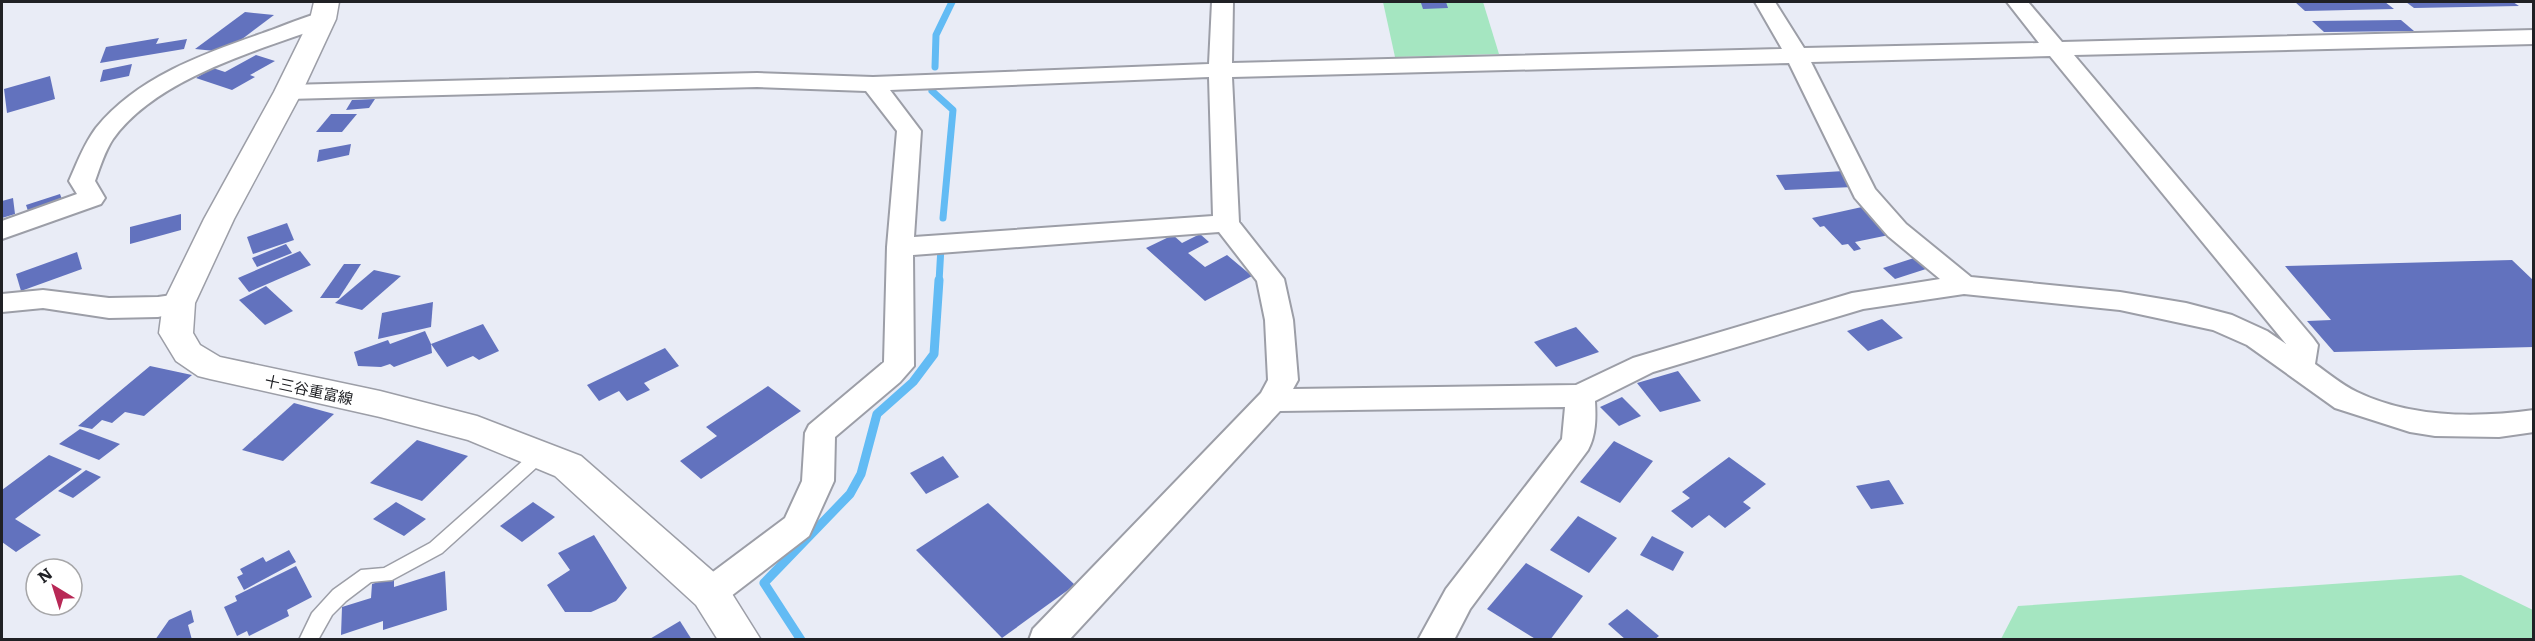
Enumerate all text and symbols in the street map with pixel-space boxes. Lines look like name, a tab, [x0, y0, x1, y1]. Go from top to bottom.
street label: 十三谷重富線	[263, 368, 355, 410]
north arrow	[24, 557, 84, 617]
text: N	[31, 561, 57, 588]

